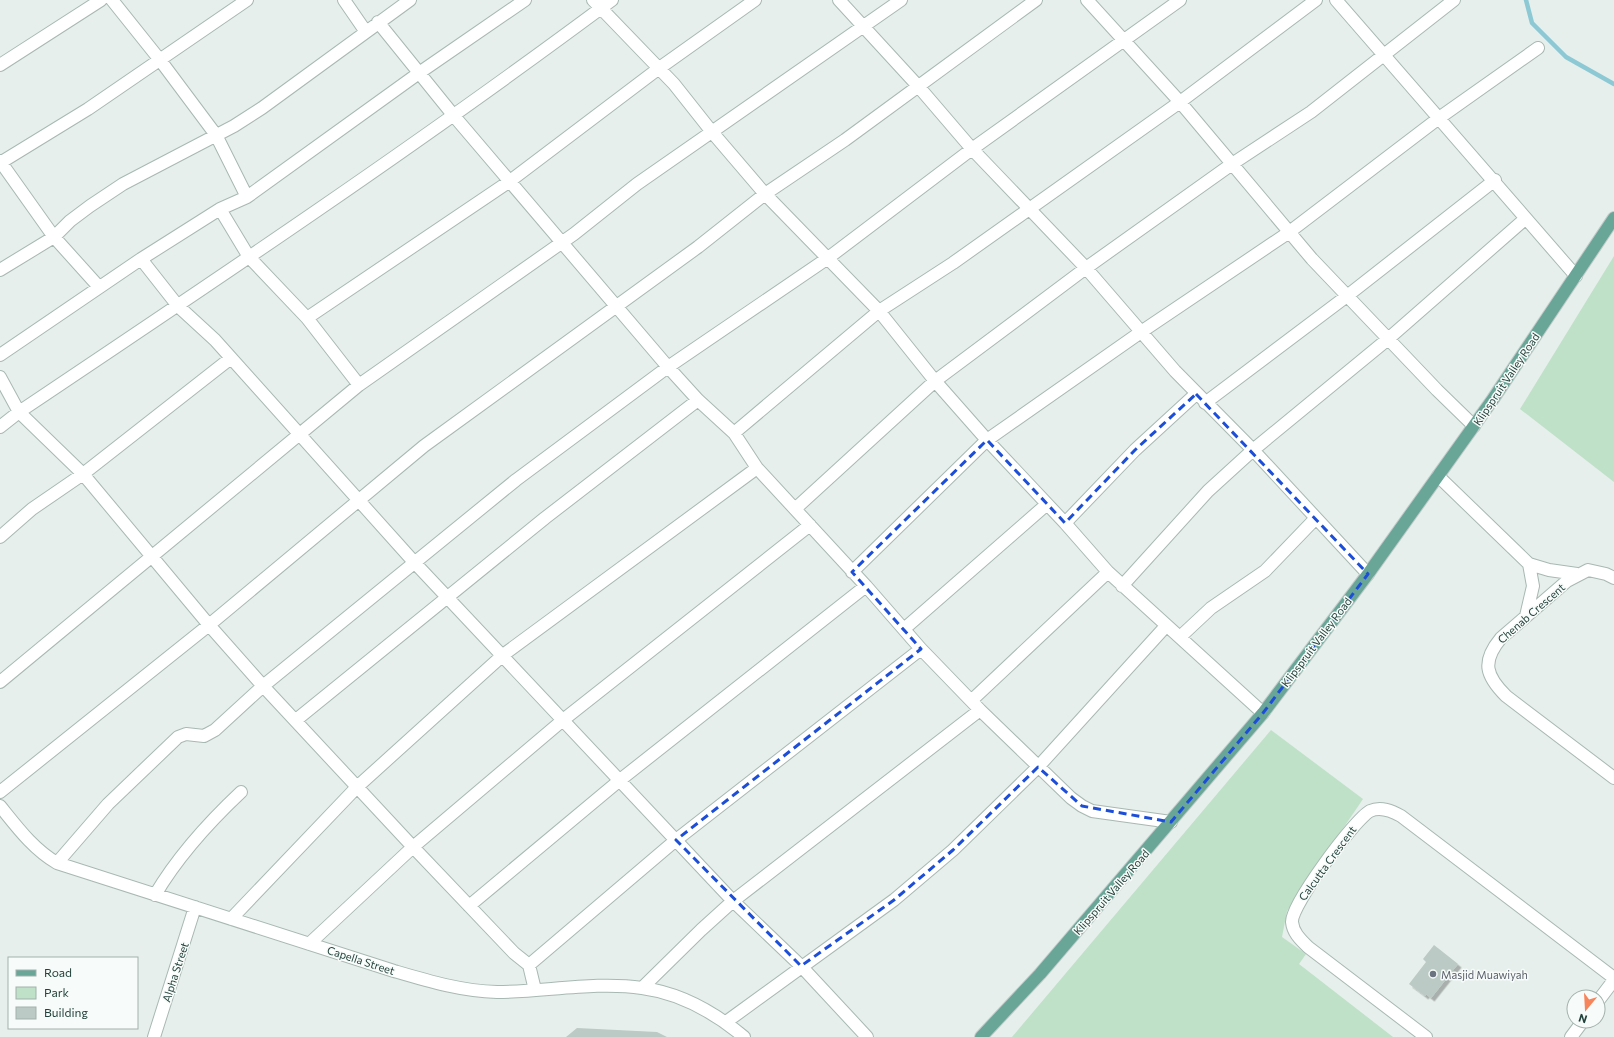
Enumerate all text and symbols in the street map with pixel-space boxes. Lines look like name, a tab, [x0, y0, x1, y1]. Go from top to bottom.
street label: Klipspruit Valley Road	[1470, 330, 1542, 428]
street label: Chenab Crescent	[1495, 580, 1568, 646]
street label: Klipspruit Valley Road	[1278, 595, 1354, 689]
street label: Calcutta Crescent	[1296, 823, 1359, 903]
street label: Klipspruit Valley Road	[1071, 847, 1151, 937]
street label: Alpha Street	[159, 940, 191, 1004]
street label: Capella Street	[326, 943, 397, 977]
legend	[8, 957, 138, 1029]
text: Road	[44, 965, 72, 979]
place label: Masjid Muawiyah	[1441, 968, 1528, 981]
marker: Masjid Muawiyah	[1428, 969, 1438, 979]
text: Park	[44, 985, 70, 999]
north arrow	[1566, 989, 1606, 1029]
text: Building	[44, 1005, 88, 1019]
text: N	[1577, 1012, 1589, 1026]

